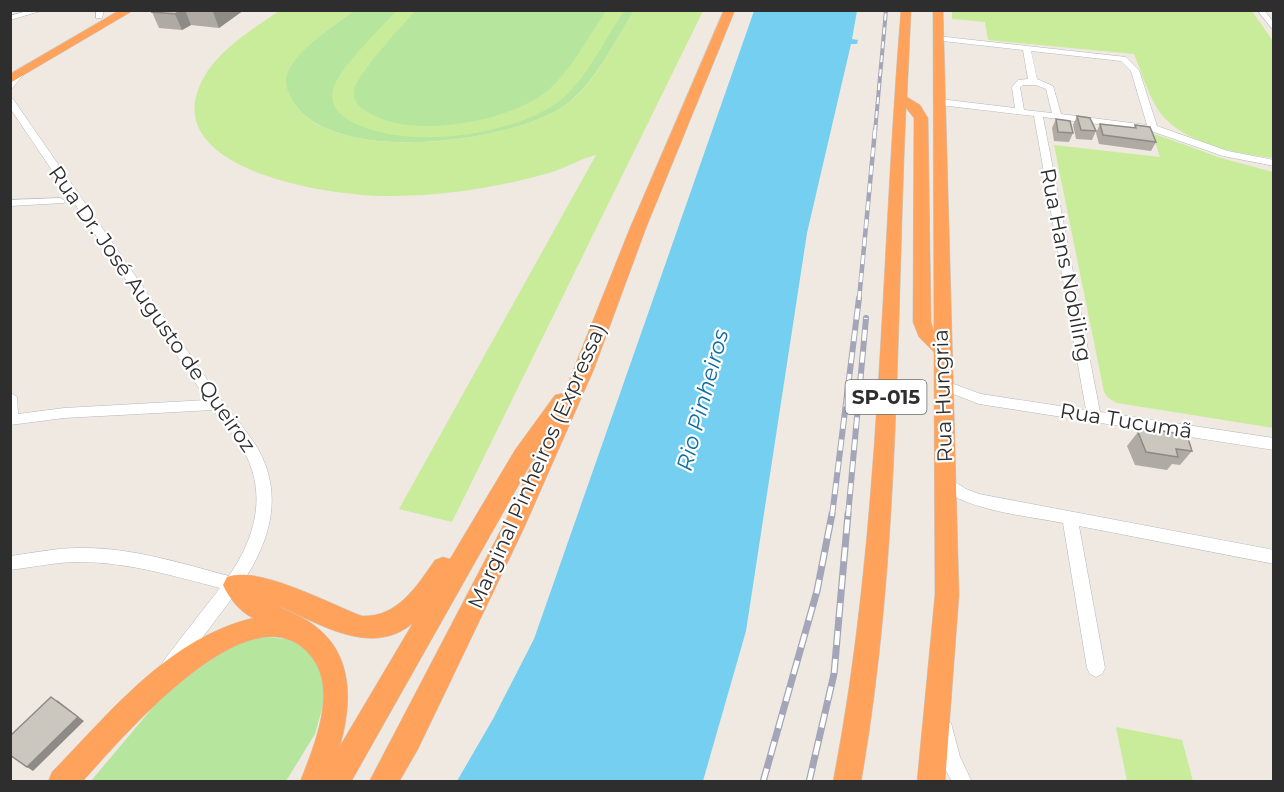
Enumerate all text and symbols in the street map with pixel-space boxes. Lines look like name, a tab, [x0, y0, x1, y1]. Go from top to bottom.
street label: Rua Dr. José Augusto de Queiroz	[44, 161, 261, 457]
street label: Rua Hans Nobiling	[1035, 166, 1098, 364]
street label: Marginal Pinheiros (Expressa)	[462, 319, 611, 612]
water label: Rio Pinheiros	[671, 326, 734, 474]
street label: Rua Hungria	[928, 329, 957, 463]
road number: SP-015	[846, 380, 926, 414]
street label: Rua Tucumã	[1058, 398, 1194, 443]

